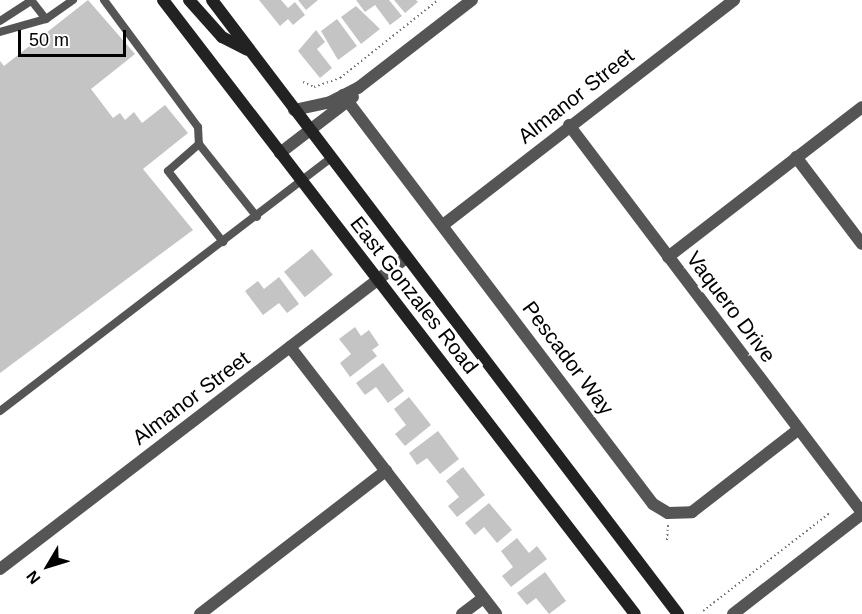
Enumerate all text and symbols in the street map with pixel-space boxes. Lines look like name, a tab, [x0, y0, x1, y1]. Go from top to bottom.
scale bar	[21, 18, 129, 56]
text: 50 m	[29, 30, 69, 50]
street label: Almanor Street	[513, 43, 639, 149]
street label: East Gonzales Road	[345, 211, 483, 379]
street label: Vaquero Drive	[681, 246, 781, 368]
street label: Pescador Way	[517, 296, 619, 420]
street label: Almanor Street	[127, 346, 255, 450]
north arrow	[18, 536, 78, 596]
text: N	[23, 568, 44, 587]

